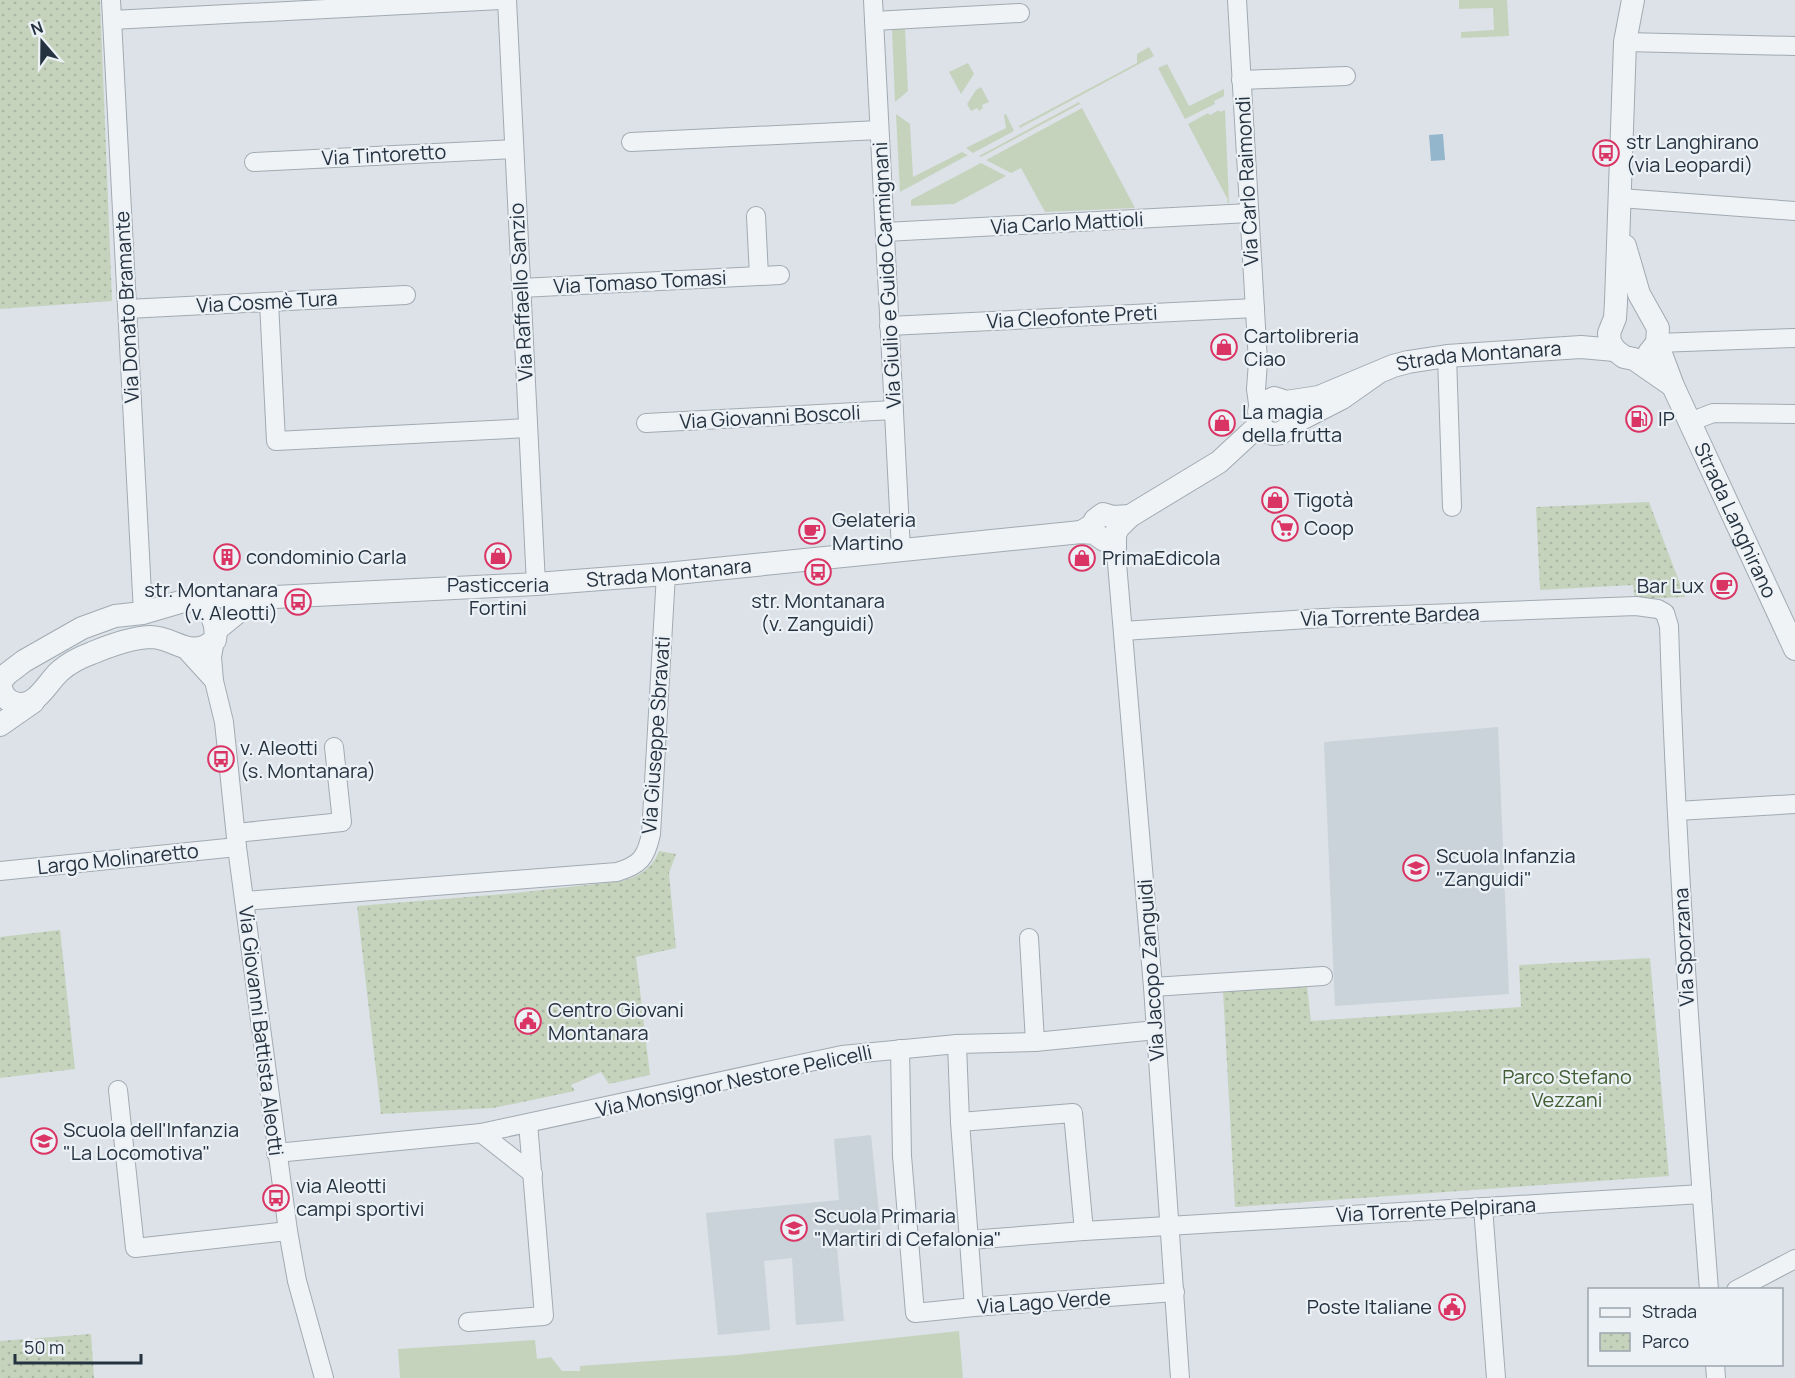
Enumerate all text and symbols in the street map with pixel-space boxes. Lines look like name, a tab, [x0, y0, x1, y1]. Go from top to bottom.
north arrow	[12, 12, 72, 72]
text: N	[28, 16, 46, 40]
street label: Via Carlo Raimondi	[1229, 95, 1264, 267]
place label: str Langhirano (via Leopardi)	[1626, 128, 1759, 178]
street label: Via Tintoretto	[321, 138, 447, 171]
bus stop icon: str Langhirano (via Leopardi)	[1591, 138, 1621, 168]
street label: Via Giulio e Guido Carmignani	[866, 141, 907, 409]
street label: Via Raffaello Sanzio	[502, 202, 539, 382]
street label: Via Carlo Mattioli	[990, 205, 1144, 240]
street label: Via Donato Bramante	[108, 210, 145, 404]
street label: Via Tomaso Tomasi	[553, 263, 727, 300]
street label: Via Cosmè Tura	[196, 284, 338, 319]
street label: Via Cleofonte Preti	[986, 299, 1158, 334]
place label: Cartolibreria Ciao	[1244, 322, 1359, 372]
shop icon: Cartolibreria Ciao	[1209, 332, 1239, 362]
street label: Strada Montanara	[1393, 334, 1562, 378]
street label: Via Giovanni Boscoli	[679, 398, 861, 435]
place label: La magia della frutta	[1242, 398, 1342, 448]
fuel station icon: IP	[1624, 404, 1654, 434]
place label: IP	[1658, 405, 1675, 432]
shop icon: La magia della frutta	[1207, 408, 1237, 438]
street label: Strada Langhirano	[1688, 438, 1784, 602]
shop icon: Tigotà	[1260, 485, 1290, 515]
place label: Tigotà	[1294, 486, 1353, 513]
place label: Gelateria Martino	[832, 506, 916, 556]
supermarket icon: Coop	[1270, 513, 1300, 543]
place label: Coop	[1304, 514, 1354, 541]
cafe icon: Gelateria Martino	[797, 516, 827, 546]
shop icon: Pasticceria Fortini	[483, 541, 513, 571]
building icon: condominio Carla	[212, 542, 242, 572]
place label: condominio Carla	[246, 543, 407, 570]
shop icon: PrimaEdicola	[1067, 543, 1097, 573]
place label: PrimaEdicola	[1102, 544, 1220, 571]
street label: Strada Montanara	[585, 551, 753, 593]
bus stop icon: str. Montanara (v. Zanguidi)	[803, 557, 833, 587]
place label: Pasticceria Fortini	[447, 571, 549, 621]
cafe icon: Bar Lux	[1709, 571, 1739, 601]
place label: Bar Lux	[1637, 572, 1704, 599]
place label: str. Montanara (v. Aleotti)	[144, 576, 278, 626]
bus stop icon: str. Montanara (v. Aleotti)	[283, 587, 313, 617]
place label: str. Montanara (v. Zanguidi)	[751, 587, 885, 637]
street label: Via Torrente Bardea	[1300, 599, 1480, 632]
street label: Via Giuseppe Sbravati	[635, 635, 676, 835]
place label: v. Aleotti (s. Montanara)	[240, 734, 376, 784]
bus stop icon: v. Aleotti (s. Montanara)	[206, 744, 236, 774]
street label: Largo Molinaretto	[36, 837, 200, 880]
place label: Scuola Infanzia "Zanguidi"	[1436, 842, 1576, 892]
school or university icon: Scuola Infanzia "Zanguidi"	[1401, 853, 1431, 883]
street label: Via Jacopo Zanguidi	[1131, 878, 1170, 1062]
street label: Via Sporzana	[1667, 887, 1700, 1007]
street label: Via Giovanni Battista Aleotti	[233, 904, 290, 1157]
place label: Centro Giovani Montanara	[548, 996, 684, 1046]
public building icon: Centro Giovani Montanara	[513, 1006, 543, 1036]
street label: Via Monsignor Nestore Pelicelli	[593, 1038, 874, 1123]
park label: Parco Stefano Vezzani	[1502, 1063, 1632, 1113]
place label: Scuola dell'Infanzia "La Locomotiva"	[63, 1116, 239, 1166]
school or university icon: Scuola dell'Infanzia "La Locomotiva"	[29, 1126, 59, 1156]
place label: via Aleotti campi sportivi	[296, 1172, 424, 1222]
bus stop icon: via Aleotti campi sportivi	[261, 1183, 291, 1213]
street label: Via Torrente Pelpirana	[1335, 1191, 1537, 1228]
place label: Scuola Primaria "Martiri di Cefalonia"	[814, 1202, 1002, 1252]
school or university icon: Scuola Primaria "Martiri di Cefalonia"	[779, 1213, 809, 1243]
street label: Via Lago Verde	[976, 1283, 1112, 1320]
legend	[1588, 1288, 1783, 1366]
public building icon: Poste Italiane	[1437, 1292, 1467, 1322]
place label: Poste Italiane	[1307, 1293, 1432, 1320]
text: Strada	[1642, 1299, 1697, 1323]
scale bar	[15, 1327, 141, 1365]
text: Parco	[1642, 1329, 1689, 1353]
text: 50 m	[24, 1335, 64, 1359]

